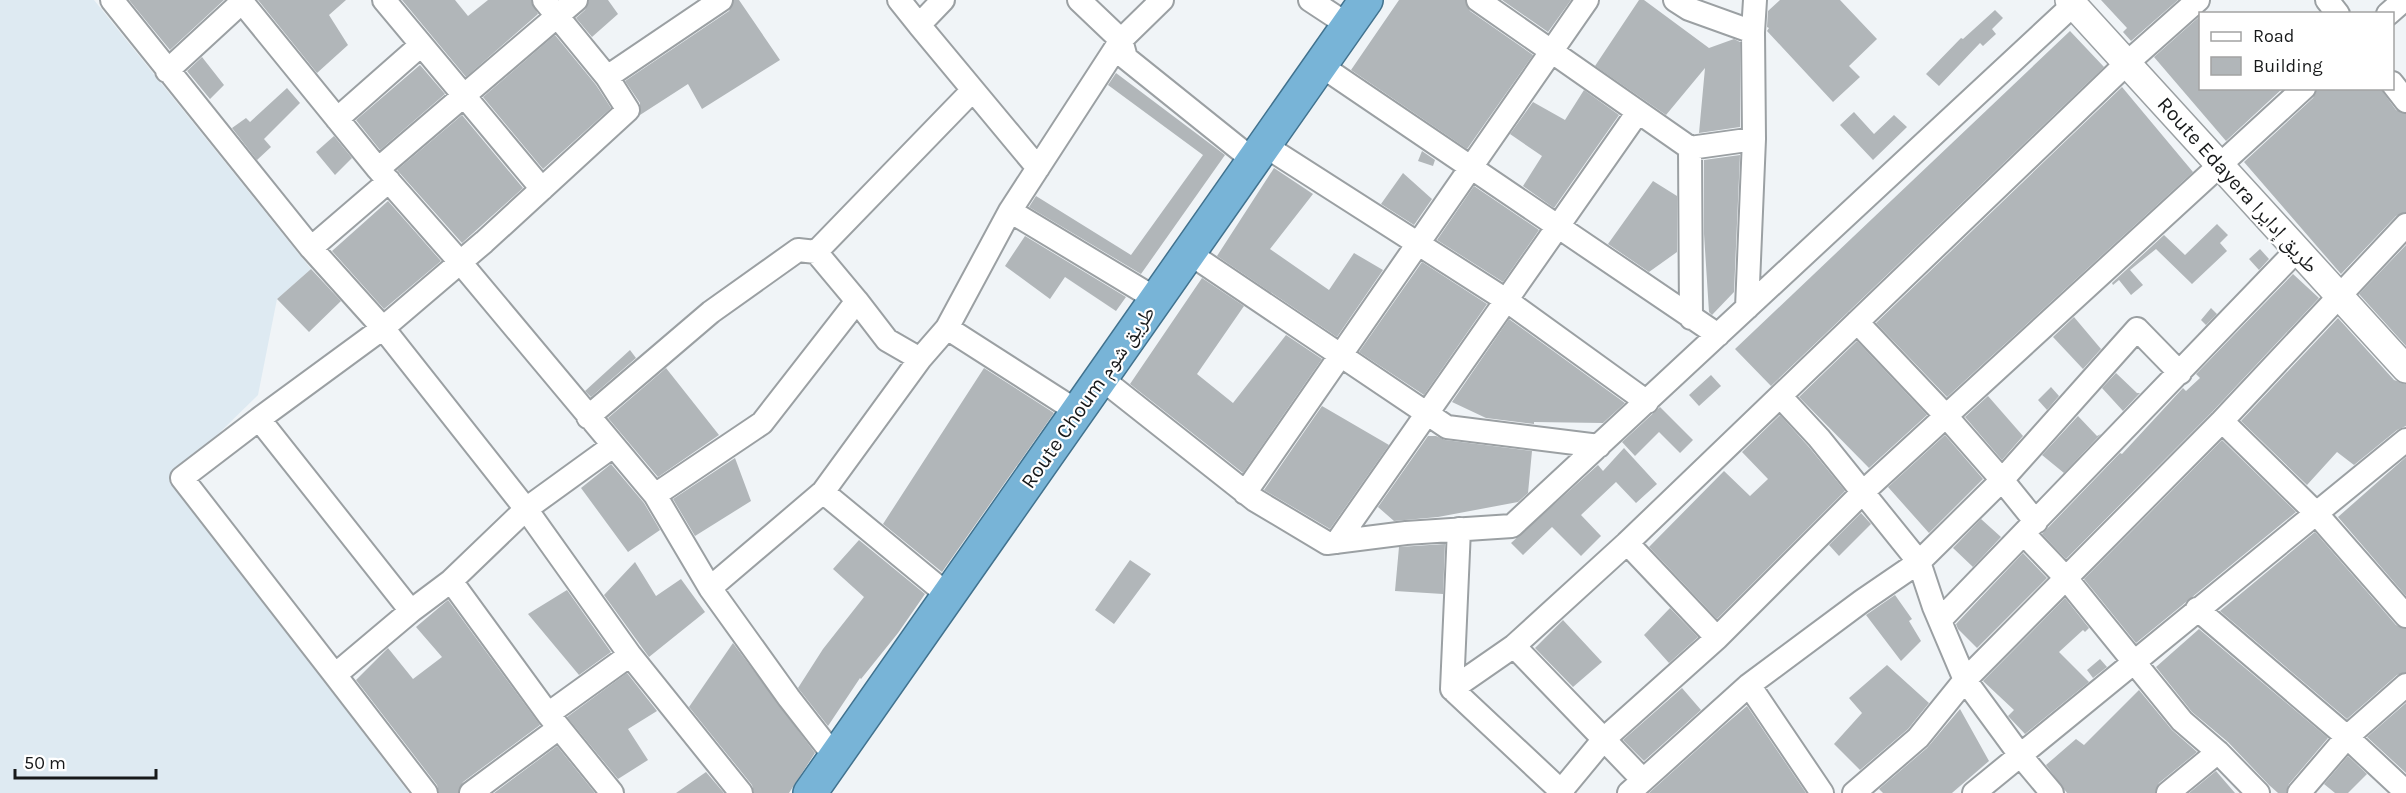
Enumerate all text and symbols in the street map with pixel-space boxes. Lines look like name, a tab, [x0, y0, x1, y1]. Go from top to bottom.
legend	[2199, 12, 2394, 90]
text: Road	[2253, 25, 2294, 47]
text: Building	[2253, 55, 2323, 77]
street label: Route Edayera طريق إدايرا	[2151, 92, 2323, 279]
street label: Route Choum طريق شوم	[1016, 301, 1162, 494]
scale bar	[15, 742, 156, 780]
text: 50 m	[24, 752, 66, 774]

